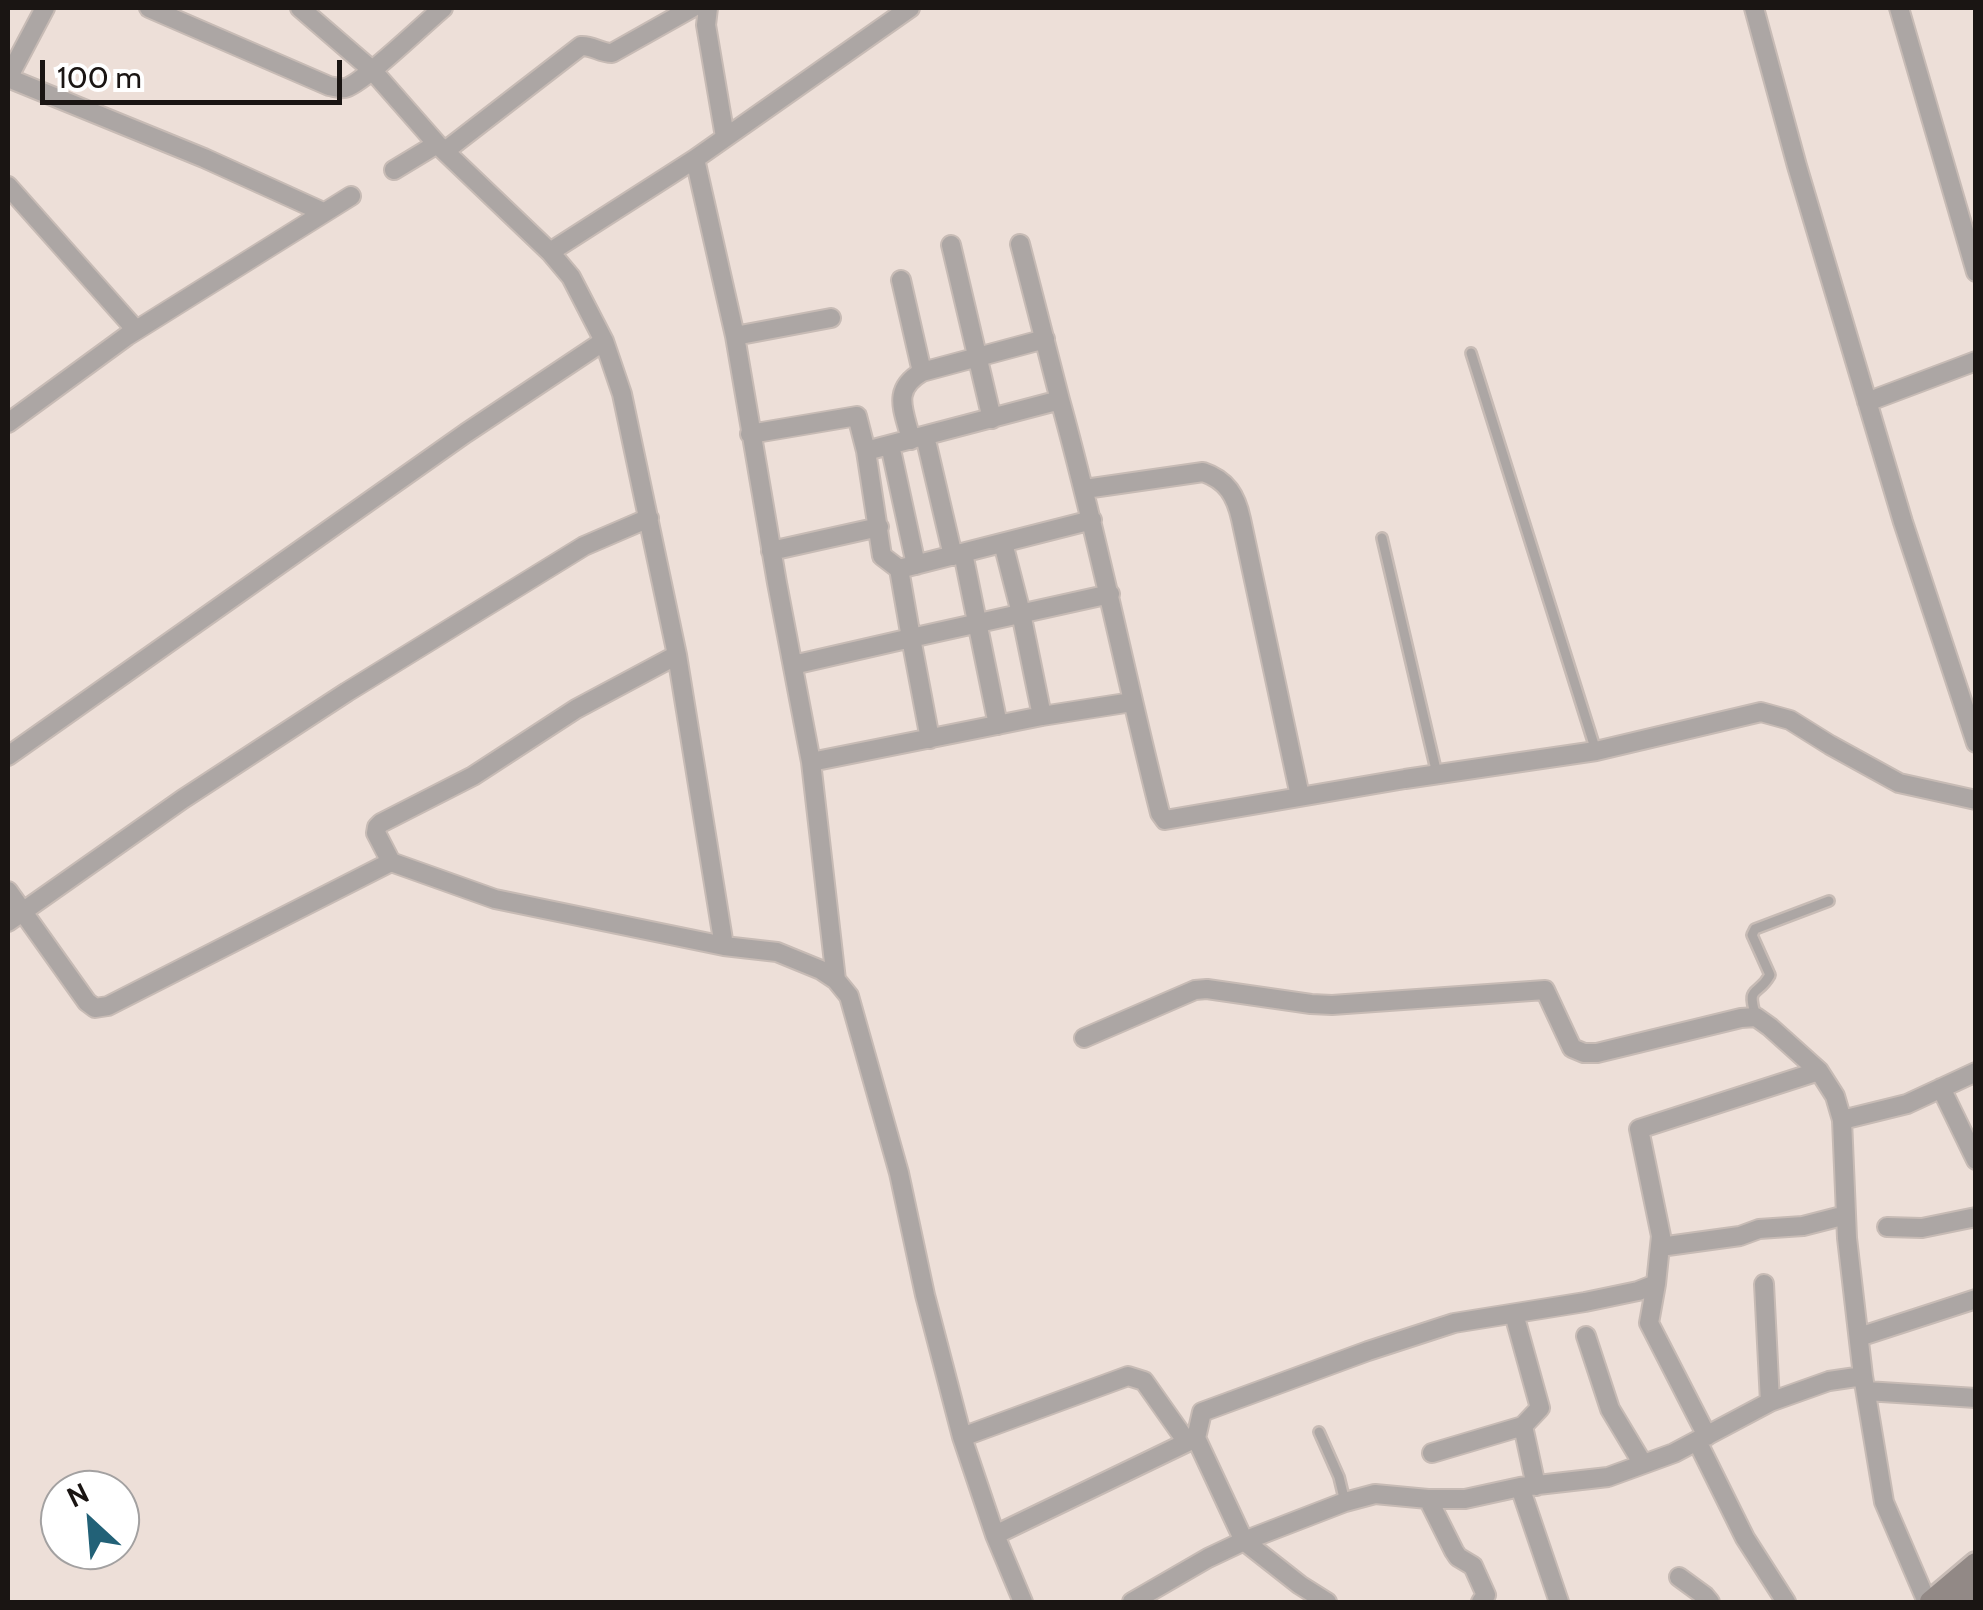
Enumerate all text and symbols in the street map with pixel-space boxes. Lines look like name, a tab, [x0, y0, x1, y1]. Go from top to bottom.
scale bar	[45, 40, 348, 102]
text: 100 m	[57, 59, 142, 96]
north arrow	[40, 1470, 140, 1570]
text: N	[61, 1475, 94, 1514]

